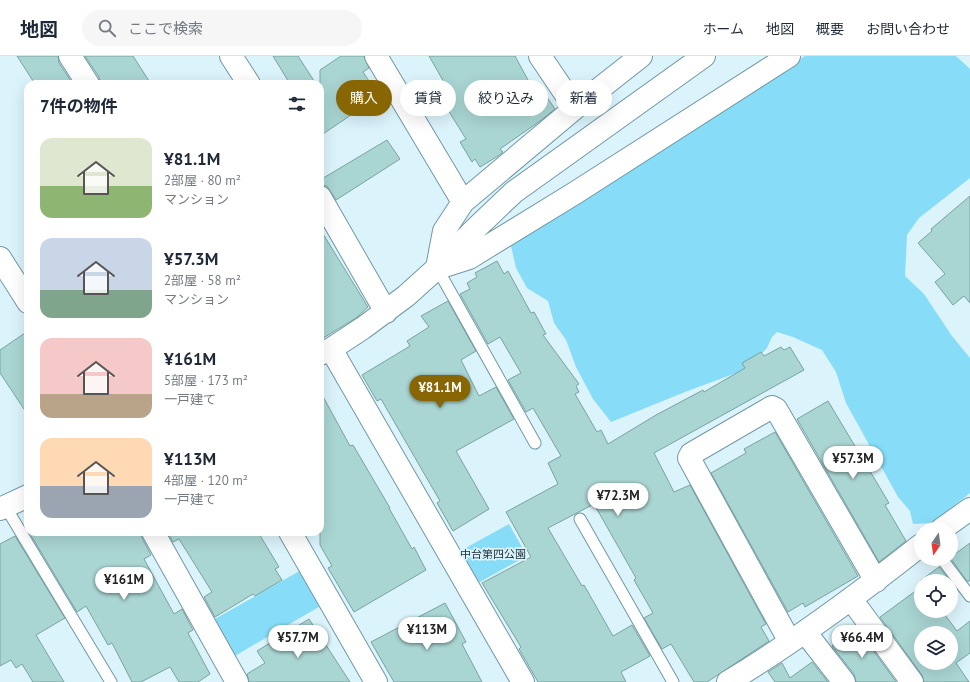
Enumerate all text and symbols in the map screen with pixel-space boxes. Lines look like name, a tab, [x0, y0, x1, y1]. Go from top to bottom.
search box	[82, 10, 362, 46]
text: 地図	[20, 17, 58, 41]
icon: search	[96, 17, 118, 39]
text: ここで検索	[128, 19, 203, 38]
text: ホーム	[702, 20, 744, 38]
text: 地図	[766, 20, 794, 38]
text: 概要	[816, 20, 844, 38]
text: お問い合わせ	[866, 20, 950, 38]
chip: 購入	[336, 80, 392, 116]
chip: 賃貸	[400, 80, 456, 116]
chip: 絞り込み	[464, 80, 548, 116]
chip: 新着	[556, 80, 612, 116]
icon: filters	[286, 93, 308, 115]
text: 7件の物件	[40, 95, 118, 117]
text: ¥81.1M	[164, 148, 220, 170]
icon: home	[72, 154, 120, 202]
text: 2部屋 · 80 m²	[164, 172, 241, 189]
text: マンション	[164, 191, 229, 208]
text: ¥57.3M	[164, 248, 218, 270]
icon: home	[72, 254, 120, 302]
text: 2部屋 · 58 m²	[164, 272, 241, 289]
text: マンション	[164, 291, 229, 308]
text: ¥161M	[164, 348, 216, 370]
icon: home	[72, 354, 120, 402]
text: 5部屋 · 173 m²	[164, 372, 248, 389]
pin: ¥81.1M	[407, 375, 473, 409]
text: ¥81.1M	[418, 379, 462, 396]
text: 一戸建て	[164, 391, 216, 408]
pin: ¥57.3M	[820, 446, 886, 480]
text: ¥113M	[164, 448, 216, 470]
text: ¥57.3M	[832, 450, 874, 467]
icon: home	[72, 454, 120, 502]
text: 4部屋 · 120 m²	[164, 472, 248, 489]
pin: ¥72.3M	[585, 483, 651, 517]
text: ¥72.3M	[596, 487, 640, 504]
text: 一戸建て	[164, 491, 216, 508]
north arrow	[914, 522, 958, 566]
map controls	[914, 522, 958, 670]
park label: 中台第四公園	[460, 547, 526, 561]
pin: ¥161M	[96, 567, 152, 601]
text: ¥161M	[104, 571, 144, 588]
button: locate	[914, 574, 958, 618]
pin: ¥113M	[399, 617, 455, 651]
text: ¥113M	[407, 621, 447, 638]
pin: ¥57.7M	[265, 625, 331, 659]
pin: ¥66.4M	[829, 625, 895, 659]
button: layers	[914, 626, 958, 670]
text: ¥57.7M	[277, 629, 319, 646]
text: ¥66.4M	[840, 629, 884, 646]

